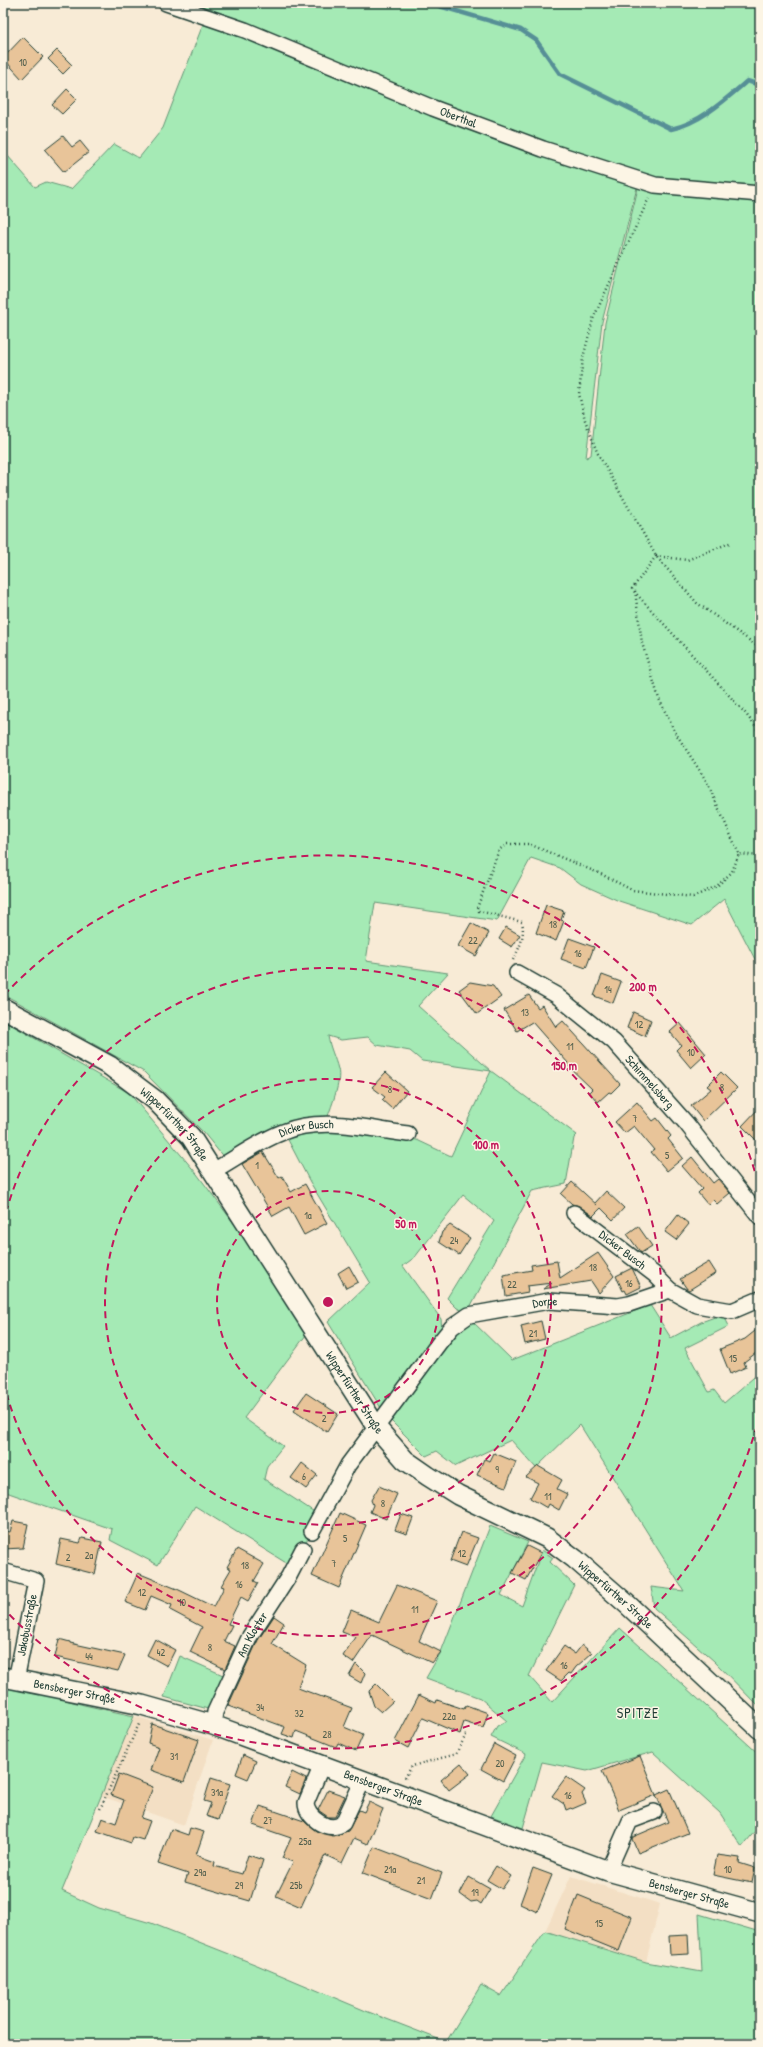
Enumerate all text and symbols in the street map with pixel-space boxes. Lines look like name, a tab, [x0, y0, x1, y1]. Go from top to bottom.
house number: 10	[19, 56, 28, 69]
street label: Oberthal	[438, 102, 480, 132]
house number: 18	[549, 918, 557, 931]
house number: 22	[468, 934, 478, 947]
house number: 16	[574, 947, 582, 960]
text: 200 m	[629, 978, 657, 995]
house number: 14	[604, 983, 612, 996]
house number: 13	[521, 1006, 530, 1019]
house number: 12	[635, 1018, 643, 1031]
house number: 11	[566, 1040, 574, 1053]
house number: 10	[687, 1046, 696, 1059]
street label: Schimmelsberg	[621, 1051, 678, 1112]
text: 150 m	[551, 1057, 577, 1074]
house number: 8	[720, 1081, 724, 1094]
street label: Wipperfürther Straße	[137, 1083, 213, 1164]
house number: 8	[388, 1083, 392, 1096]
house number: 7	[633, 1112, 638, 1125]
street label: Dicker Busch	[276, 1115, 334, 1141]
text: 100 m	[473, 1136, 499, 1153]
house number: 5	[665, 1149, 670, 1162]
house number: 1	[255, 1159, 259, 1172]
house number: 1a	[304, 1209, 312, 1222]
text: 50 m	[395, 1215, 417, 1232]
street label: Dicker Busch	[596, 1226, 650, 1273]
house number: 24	[450, 1234, 458, 1247]
house number: 18	[589, 1261, 597, 1274]
house number: 16	[625, 1277, 633, 1290]
house number: 22	[507, 1278, 517, 1291]
street label: Dorpe	[531, 1292, 558, 1312]
centre of rings	[321, 1295, 335, 1309]
house number: 21	[529, 1327, 538, 1340]
street label: Wipperfürther Straße	[322, 1348, 387, 1438]
house number: 15	[729, 1352, 738, 1365]
house number: 2	[322, 1412, 327, 1425]
house number: 9	[495, 1463, 499, 1476]
house number: 6	[302, 1470, 306, 1483]
house number: 11	[544, 1490, 552, 1503]
house number: 8	[381, 1497, 385, 1510]
house number: 5	[343, 1532, 348, 1545]
house number: 12	[458, 1547, 466, 1560]
house number: 2a	[85, 1549, 93, 1562]
house number: 2	[66, 1551, 71, 1564]
street label: Wipperfürther Straße	[575, 1556, 657, 1632]
house number: 7	[332, 1557, 337, 1570]
house number: 18	[241, 1559, 249, 1572]
house number: 16	[235, 1578, 243, 1591]
house number: 12	[138, 1586, 146, 1599]
street label: Jakobusstraße	[12, 1592, 41, 1657]
house number: 10	[178, 1596, 187, 1609]
house number: 11	[411, 1603, 419, 1616]
street label: Am Kloster	[232, 1608, 272, 1660]
house number: 8	[208, 1641, 212, 1654]
house number: 42	[157, 1646, 166, 1659]
house number: 44	[85, 1650, 93, 1663]
house number: 16	[560, 1659, 568, 1672]
street label: Bensberger Straße	[32, 1674, 117, 1707]
house number: 34	[256, 1701, 264, 1714]
district label: SPITZE	[617, 1703, 659, 1722]
house number: 32	[294, 1707, 304, 1720]
house number: 22a	[442, 1710, 456, 1723]
house number: 28	[322, 1728, 332, 1741]
house number: 31	[170, 1750, 178, 1763]
house number: 20	[495, 1757, 505, 1770]
street label: Bensberger Straße	[342, 1765, 425, 1810]
house number: 31a	[211, 1786, 223, 1799]
house number: 16	[564, 1789, 572, 1802]
house number: 27	[263, 1814, 273, 1827]
house number: 25a	[299, 1835, 311, 1848]
house number: 21a	[384, 1863, 396, 1876]
house number: 10	[724, 1863, 733, 1876]
house number: 29a	[194, 1866, 206, 1879]
house number: 21	[417, 1874, 426, 1887]
street label: Bensberger Straße	[647, 1874, 732, 1912]
house number: 29	[235, 1879, 244, 1892]
house number: 25b	[289, 1879, 303, 1892]
house number: 19	[471, 1886, 479, 1899]
house number: 15	[595, 1917, 604, 1930]

